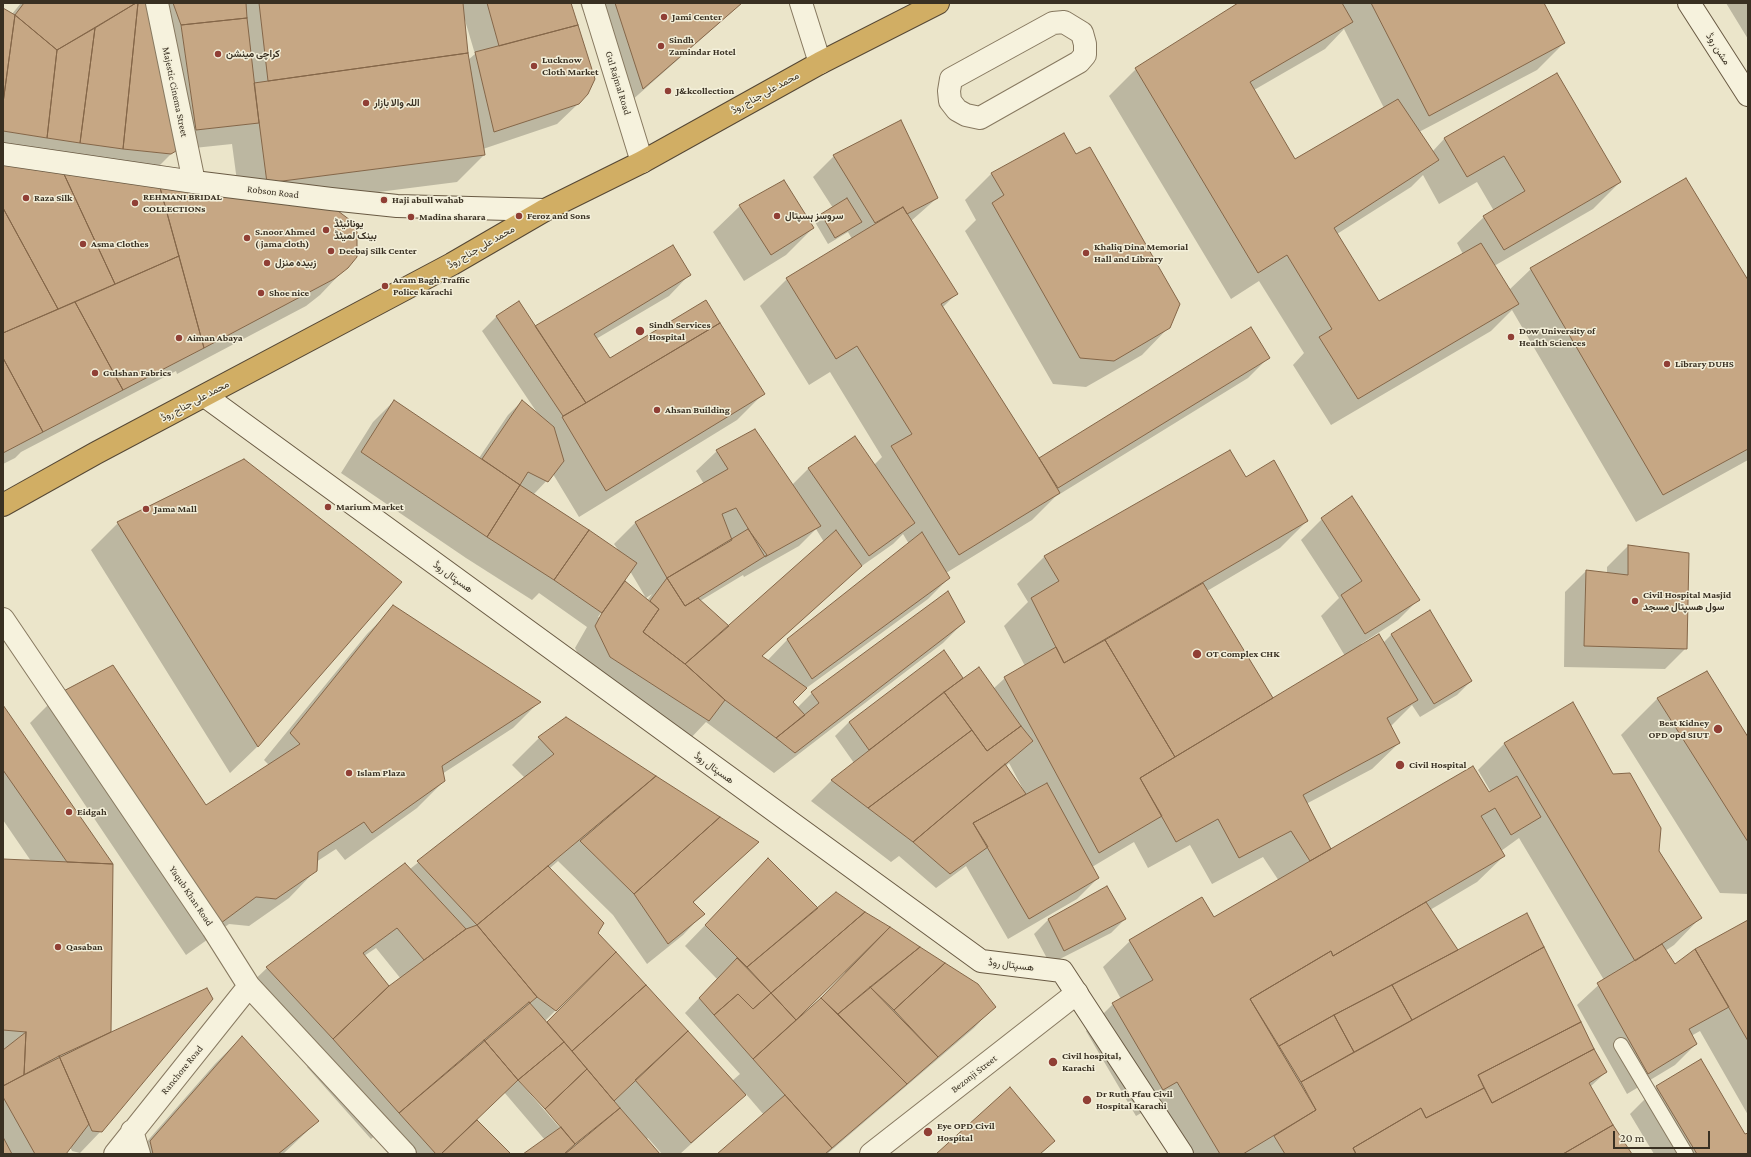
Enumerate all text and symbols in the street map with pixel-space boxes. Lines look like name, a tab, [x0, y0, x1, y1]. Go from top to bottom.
place label: Jami Center	[672, 11, 722, 23]
marker: Jami Center	[659, 12, 669, 22]
street label: مشن روڈ	[1703, 31, 1733, 67]
place label: Sindh Zamindar Hotel	[669, 34, 736, 58]
marker: Sindh Zamindar Hotel	[656, 41, 666, 51]
street label: Majestic Cinema Street	[160, 46, 190, 138]
place label: کراچی مینشن	[226, 48, 280, 60]
marker: کراچی مینشن	[213, 49, 223, 59]
street label: Gul Rajmal Road	[603, 50, 633, 116]
place label: Lucknow Cloth Market	[542, 54, 598, 78]
marker: Lucknow Cloth Market	[529, 61, 539, 71]
street label: محمد علی جناح روڈ	[729, 69, 801, 117]
place label: J&kcollection	[676, 85, 734, 97]
marker: J&kcollection	[663, 86, 673, 96]
place label: اللہ والا بازار	[374, 97, 420, 109]
marker: اللہ والا بازار	[361, 98, 371, 108]
street label: Robson Road	[247, 183, 299, 201]
place label: REHMANI BRIDAL COLLECTIONs	[143, 191, 222, 214]
place label: Raza Silk	[34, 192, 72, 204]
marker: Raza Silk	[21, 193, 31, 203]
place label: Haji abull wahab	[392, 194, 464, 206]
marker: Haji abull wahab	[379, 195, 389, 205]
marker: REHMANI BRIDAL COLLECTIONs	[130, 198, 140, 208]
place label: Feroz and Sons	[527, 210, 590, 222]
place label: سروسز ہسپتال	[785, 210, 844, 222]
place label: Madina sharara	[419, 211, 486, 223]
marker: Feroz and Sons	[514, 211, 524, 221]
marker: سروسز ہسپتال	[772, 211, 782, 221]
marker: Madina sharara	[406, 212, 416, 222]
place label: یونائیٹڈ بینک لمیٹڈ	[334, 218, 377, 242]
street label: محمد علی جناح روڈ	[445, 223, 517, 271]
marker: یونائیٹڈ بینک لمیٹڈ	[321, 225, 331, 235]
place label: S.noor Ahmed ( jama cloth)	[255, 226, 315, 250]
marker: S.noor Ahmed ( jama cloth)	[242, 233, 252, 243]
place label: Asma Clothes	[91, 238, 149, 250]
marker: Asma Clothes	[78, 239, 88, 249]
place label: Khaliq Dina Memorial Hall and Library	[1094, 241, 1188, 264]
place label: Deebaj Silk Center	[339, 245, 417, 257]
marker: Deebaj Silk Center	[326, 246, 336, 256]
marker: Khaliq Dina Memorial Hall and Library	[1081, 248, 1091, 258]
place label: زبیدہ منزل	[275, 257, 316, 269]
marker: زبیدہ منزل	[262, 258, 272, 268]
place label: Aram Bagh Traffic Police karachi	[393, 274, 470, 298]
marker: Aram Bagh Traffic Police karachi	[380, 281, 390, 291]
place label: Shoe nice	[269, 287, 309, 299]
marker: Shoe nice	[256, 288, 266, 298]
place label: Sindh Services Hospital	[649, 319, 710, 342]
marker: Sindh Services Hospital	[634, 325, 646, 337]
place label: Dow University of Health Sciences	[1519, 325, 1595, 348]
place label: Aiman Abaya	[187, 332, 243, 344]
marker: Dow University of Health Sciences	[1506, 332, 1516, 342]
marker: Aiman Abaya	[174, 333, 184, 343]
place label: Library DUHS	[1675, 358, 1734, 370]
marker: Library DUHS	[1662, 359, 1672, 369]
place label: Gulshan Fabrics	[103, 367, 171, 379]
marker: Gulshan Fabrics	[90, 368, 100, 378]
street label: محمد علی جناح روڈ	[159, 378, 231, 424]
place label: Ahsan Building	[665, 404, 730, 416]
marker: Ahsan Building	[652, 405, 662, 415]
place label: Marium Market	[336, 501, 404, 513]
marker: Marium Market	[323, 502, 333, 512]
place label: Jama Mall	[154, 503, 197, 515]
marker: Jama Mall	[141, 504, 151, 514]
street label: ھسپتال روڈ	[431, 559, 475, 595]
place label: Civil Hospital Masjid سول ھسپتال مسجد	[1643, 589, 1731, 612]
marker: Civil Hospital Masjid سول ھسپتال مسجد	[1630, 596, 1640, 606]
marker: OT Complex CHK	[1191, 648, 1203, 660]
place label: OT Complex CHK	[1206, 648, 1280, 660]
place label: Best Kidney OPD opd SIUT	[1648, 717, 1709, 740]
marker: Best Kidney OPD opd SIUT	[1712, 723, 1724, 735]
street label: ھسپتال روڈ	[692, 750, 736, 786]
marker: Civil Hospital	[1394, 759, 1406, 771]
place label: Civil Hospital	[1409, 759, 1467, 771]
place label: Islam Plaza	[357, 767, 405, 779]
marker: Islam Plaza	[344, 768, 354, 778]
place label: Eidgah	[77, 806, 107, 818]
marker: Eidgah	[64, 807, 74, 817]
street label: Yaqub Khan Road	[166, 864, 216, 928]
place label: Qasaban	[66, 941, 103, 953]
marker: Qasaban	[53, 942, 63, 952]
street label: ھسپتال روڈ	[987, 956, 1035, 974]
street label: Ranchore Road	[159, 1043, 205, 1097]
place label: Civil hospital, Karachi	[1062, 1050, 1121, 1074]
street label: Bezonji Street	[949, 1052, 999, 1096]
marker: Civil hospital, Karachi	[1047, 1056, 1059, 1068]
place label: Dr Ruth Pfau Civil Hospital Karachi	[1096, 1088, 1173, 1112]
marker: Dr Ruth Pfau Civil Hospital Karachi	[1081, 1094, 1093, 1106]
place label: Eye OPD Civil Hospital	[937, 1120, 995, 1144]
scale bar	[1615, 1123, 1712, 1149]
marker: Eye OPD Civil Hospital	[922, 1126, 934, 1138]
text: 20 m	[1620, 1131, 1644, 1145]

